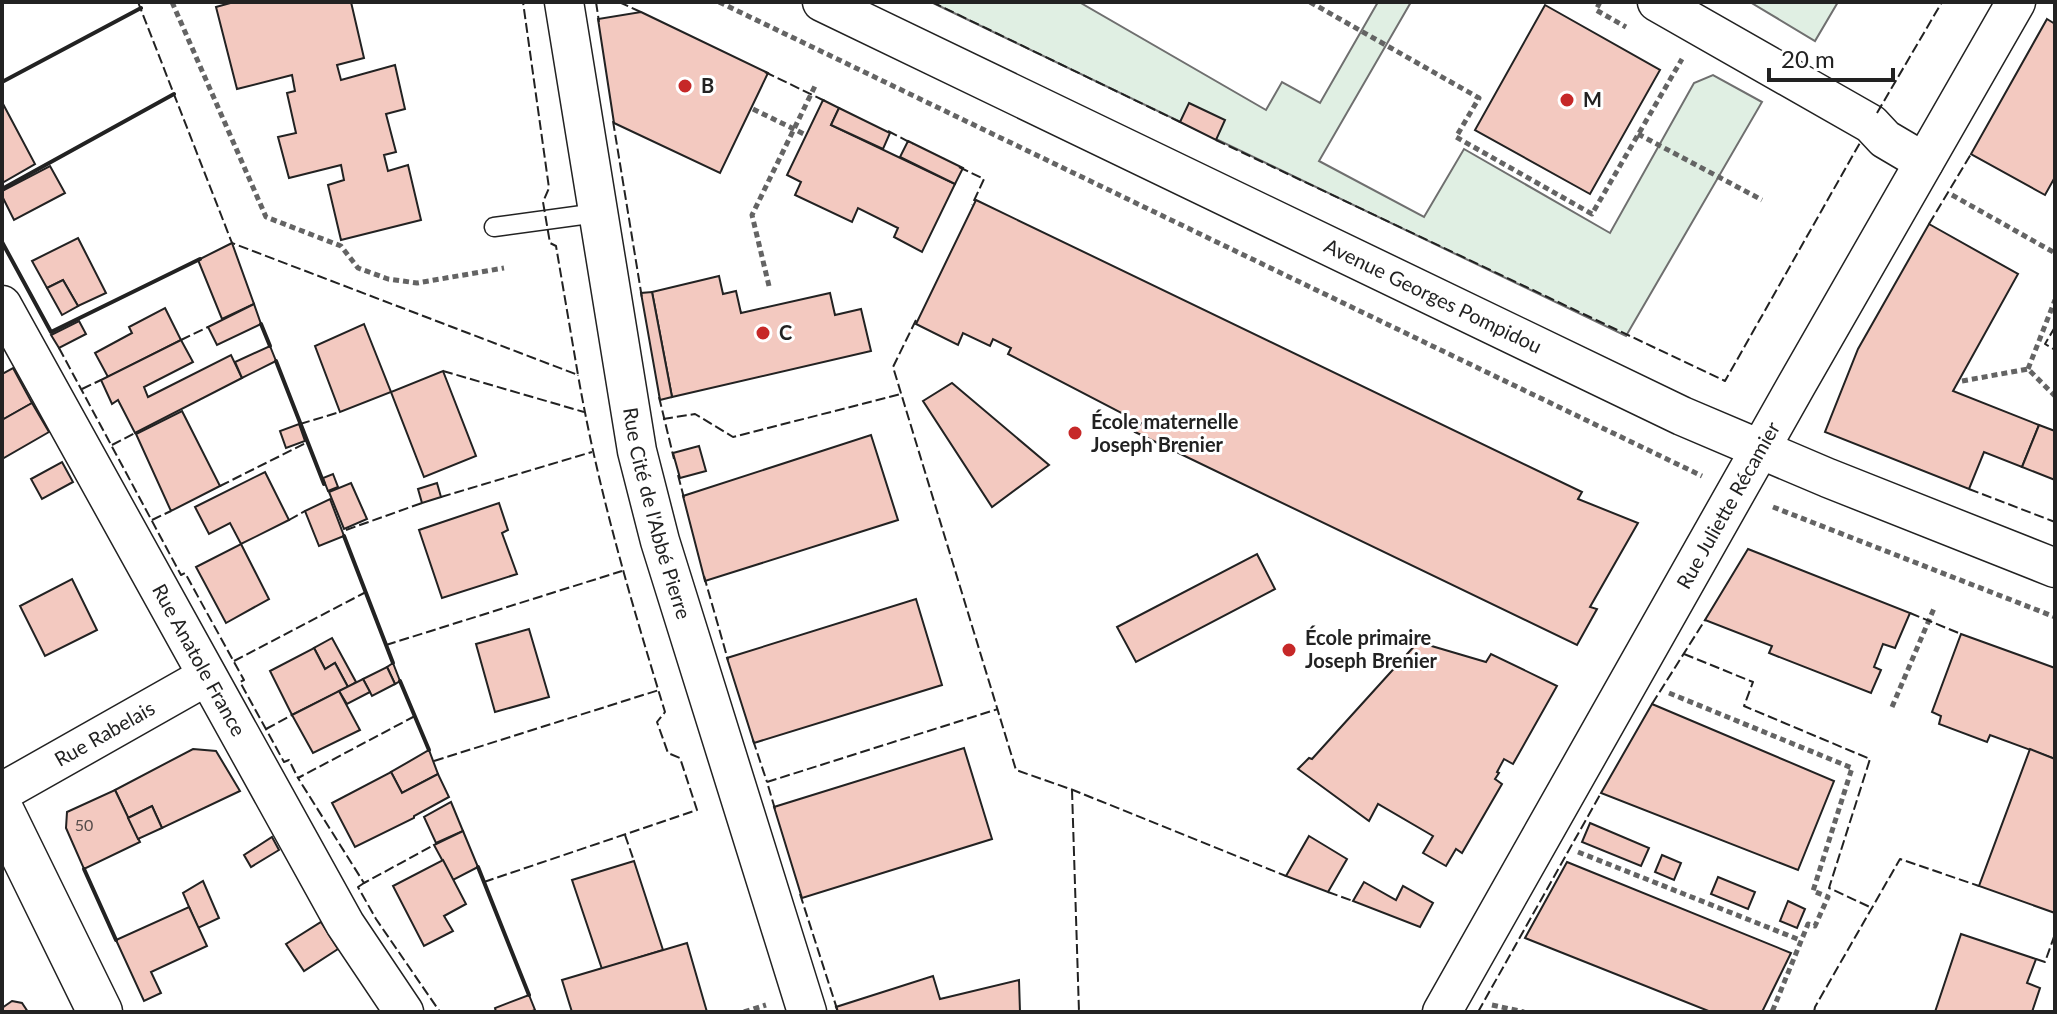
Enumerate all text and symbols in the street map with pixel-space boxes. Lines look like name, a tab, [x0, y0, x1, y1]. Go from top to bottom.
scale bar	[1769, 32, 1893, 82]
text: 20 m	[1781, 44, 1835, 73]
place label: B	[701, 73, 714, 97]
marker: B	[676, 77, 694, 95]
place label: M	[1583, 87, 1602, 111]
marker: M	[1558, 91, 1576, 109]
street label: Avenue Georges Pompidou	[1321, 233, 1546, 358]
place label: C	[779, 320, 792, 344]
marker: C	[754, 324, 772, 342]
street label: Rue Cité de l'Abbé Pierre	[619, 405, 697, 622]
place label: École maternelle Joseph Brenier	[1091, 409, 1239, 456]
street label: Rue Juliette Récamier	[1671, 416, 1785, 593]
marker: École maternelle Joseph Brenier	[1066, 424, 1084, 442]
street label: Rue Anatole France	[148, 579, 251, 740]
place label: École primaire Joseph Brenier	[1305, 625, 1438, 672]
marker: École primaire Joseph Brenier	[1280, 641, 1298, 659]
street label: Rue Rabelais	[50, 695, 159, 771]
house number: 50	[75, 815, 93, 834]

